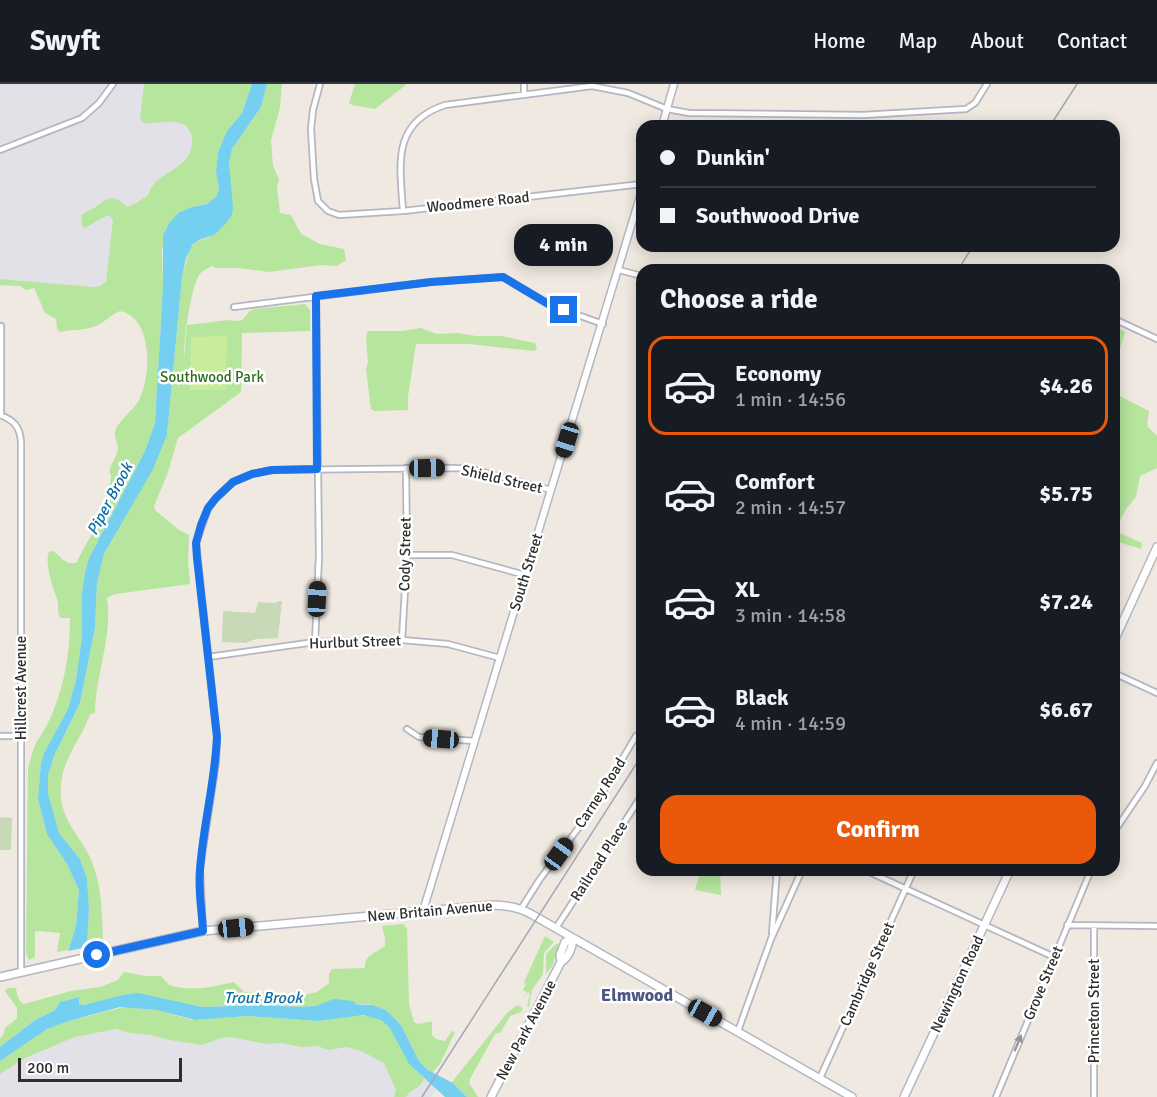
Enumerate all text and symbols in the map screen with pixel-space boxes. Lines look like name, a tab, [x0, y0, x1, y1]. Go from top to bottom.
text: Swyft	[30, 24, 100, 58]
text: Home	[813, 28, 866, 54]
text: Map	[899, 28, 937, 54]
text: About	[970, 28, 1024, 54]
text: Contact	[1057, 28, 1127, 54]
text: Dunkin'	[696, 144, 770, 171]
street label: Woodmere Road	[426, 188, 530, 216]
text: Southwood Drive	[696, 202, 859, 229]
callout: 4 min	[514, 223, 614, 265]
text: 4 min	[539, 232, 588, 257]
text: Choose a ride	[660, 283, 818, 316]
route end	[550, 296, 577, 323]
icon: car	[663, 359, 717, 413]
text: Economy	[735, 360, 821, 387]
park label: Southwood Park	[160, 368, 264, 386]
text: $4.26	[1039, 372, 1093, 399]
text: 1 min · 14:56	[735, 387, 846, 412]
car	[553, 420, 581, 460]
water label: Piper Brook	[83, 458, 138, 539]
car	[409, 459, 445, 477]
street label: Shield Street	[460, 461, 544, 497]
icon: car	[663, 467, 717, 521]
text: Comfort	[735, 468, 815, 495]
text: $5.75	[1039, 480, 1093, 507]
text: 2 min · 14:57	[735, 495, 846, 520]
street label: Cody Street	[395, 517, 415, 591]
street label: South Street	[506, 531, 546, 613]
icon: car	[663, 575, 717, 629]
text: XL	[735, 576, 760, 603]
car	[307, 581, 327, 617]
text: $7.24	[1039, 588, 1093, 615]
text: 3 min · 14:58	[735, 603, 846, 628]
street label: Hurlbut Street	[309, 631, 401, 653]
street label: Hillcrest Avenue	[12, 636, 30, 740]
icon: car	[663, 683, 717, 737]
text: Black	[735, 684, 789, 711]
text: $6.67	[1039, 696, 1093, 723]
text: 4 min · 14:59	[735, 711, 846, 736]
car	[422, 729, 460, 749]
street label: Carney Road	[571, 755, 629, 831]
button: Confirm	[660, 795, 1096, 864]
street label: Railroad Place	[566, 818, 632, 904]
car	[541, 834, 577, 874]
street label: New Britain Avenue	[367, 897, 493, 925]
car	[217, 917, 255, 939]
street label: Cambridge Street	[836, 919, 898, 1029]
street label: Newington Road	[927, 932, 987, 1035]
route start	[83, 941, 110, 968]
street label: Grove Street	[1019, 943, 1067, 1023]
street label: Princeton Street	[1085, 959, 1103, 1063]
street label: New Park Avenue	[492, 977, 560, 1083]
district label: Elmwood	[601, 984, 673, 1006]
water label: Trout Brook	[224, 988, 304, 1008]
car	[685, 996, 725, 1030]
one-way arrow	[1014, 1034, 1023, 1052]
scale bar	[18, 1055, 182, 1082]
text: 200 m	[27, 1058, 69, 1078]

